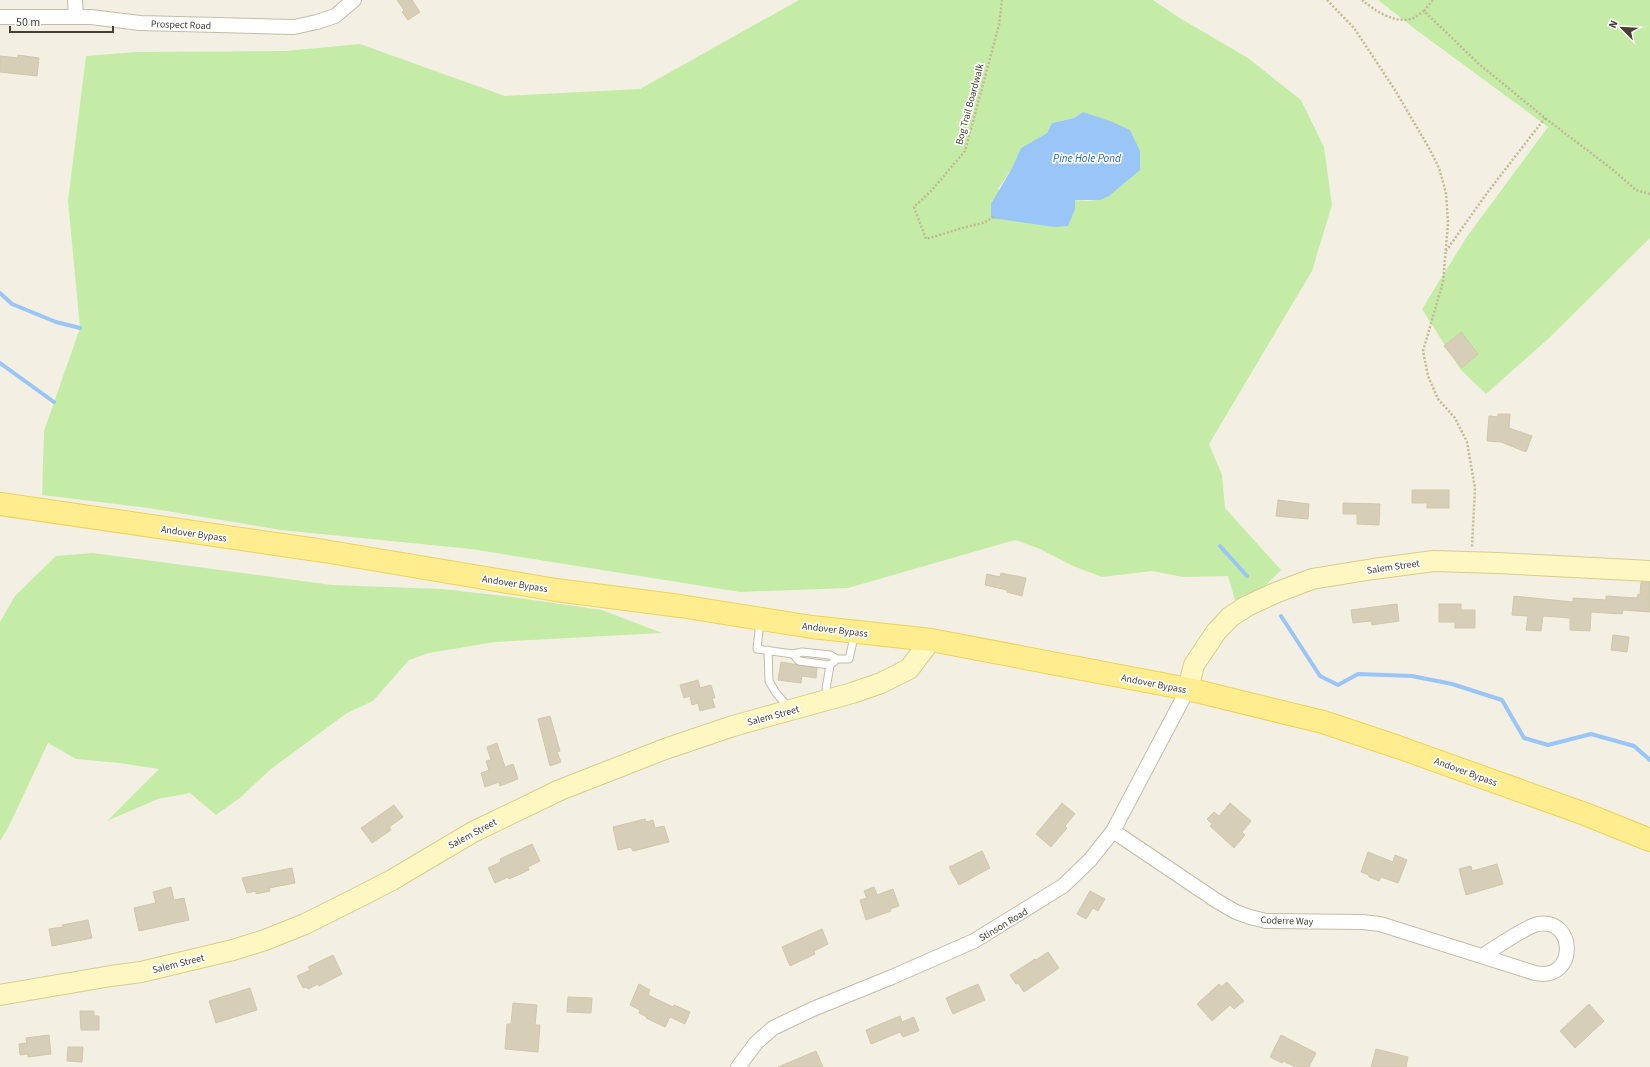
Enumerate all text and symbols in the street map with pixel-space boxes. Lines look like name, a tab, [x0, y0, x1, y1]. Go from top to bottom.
scale bar	[10, 8, 113, 34]
north arrow	[1602, 8, 1642, 48]
text: 50 m	[16, 14, 40, 31]
street label: Prospect Road	[151, 17, 211, 33]
text: N	[1605, 18, 1622, 31]
street label: Bog Trail Boardwalk	[952, 62, 988, 146]
water label: Pine Hole Pond	[1053, 151, 1122, 166]
street label: Andover Bypass	[160, 522, 228, 546]
street label: Salem Street	[1366, 556, 1421, 578]
street label: Andover Bypass	[481, 572, 549, 596]
street label: Andover Bypass	[801, 619, 869, 641]
street label: Andover Bypass	[1120, 671, 1188, 697]
street label: Salem Street	[746, 702, 801, 730]
street label: Andover Bypass	[1432, 754, 1499, 790]
street label: Salem Street	[446, 815, 500, 853]
street label: Stinson Road	[976, 905, 1031, 945]
street label: Coderre Way	[1260, 913, 1314, 929]
street label: Salem Street	[151, 951, 206, 977]

